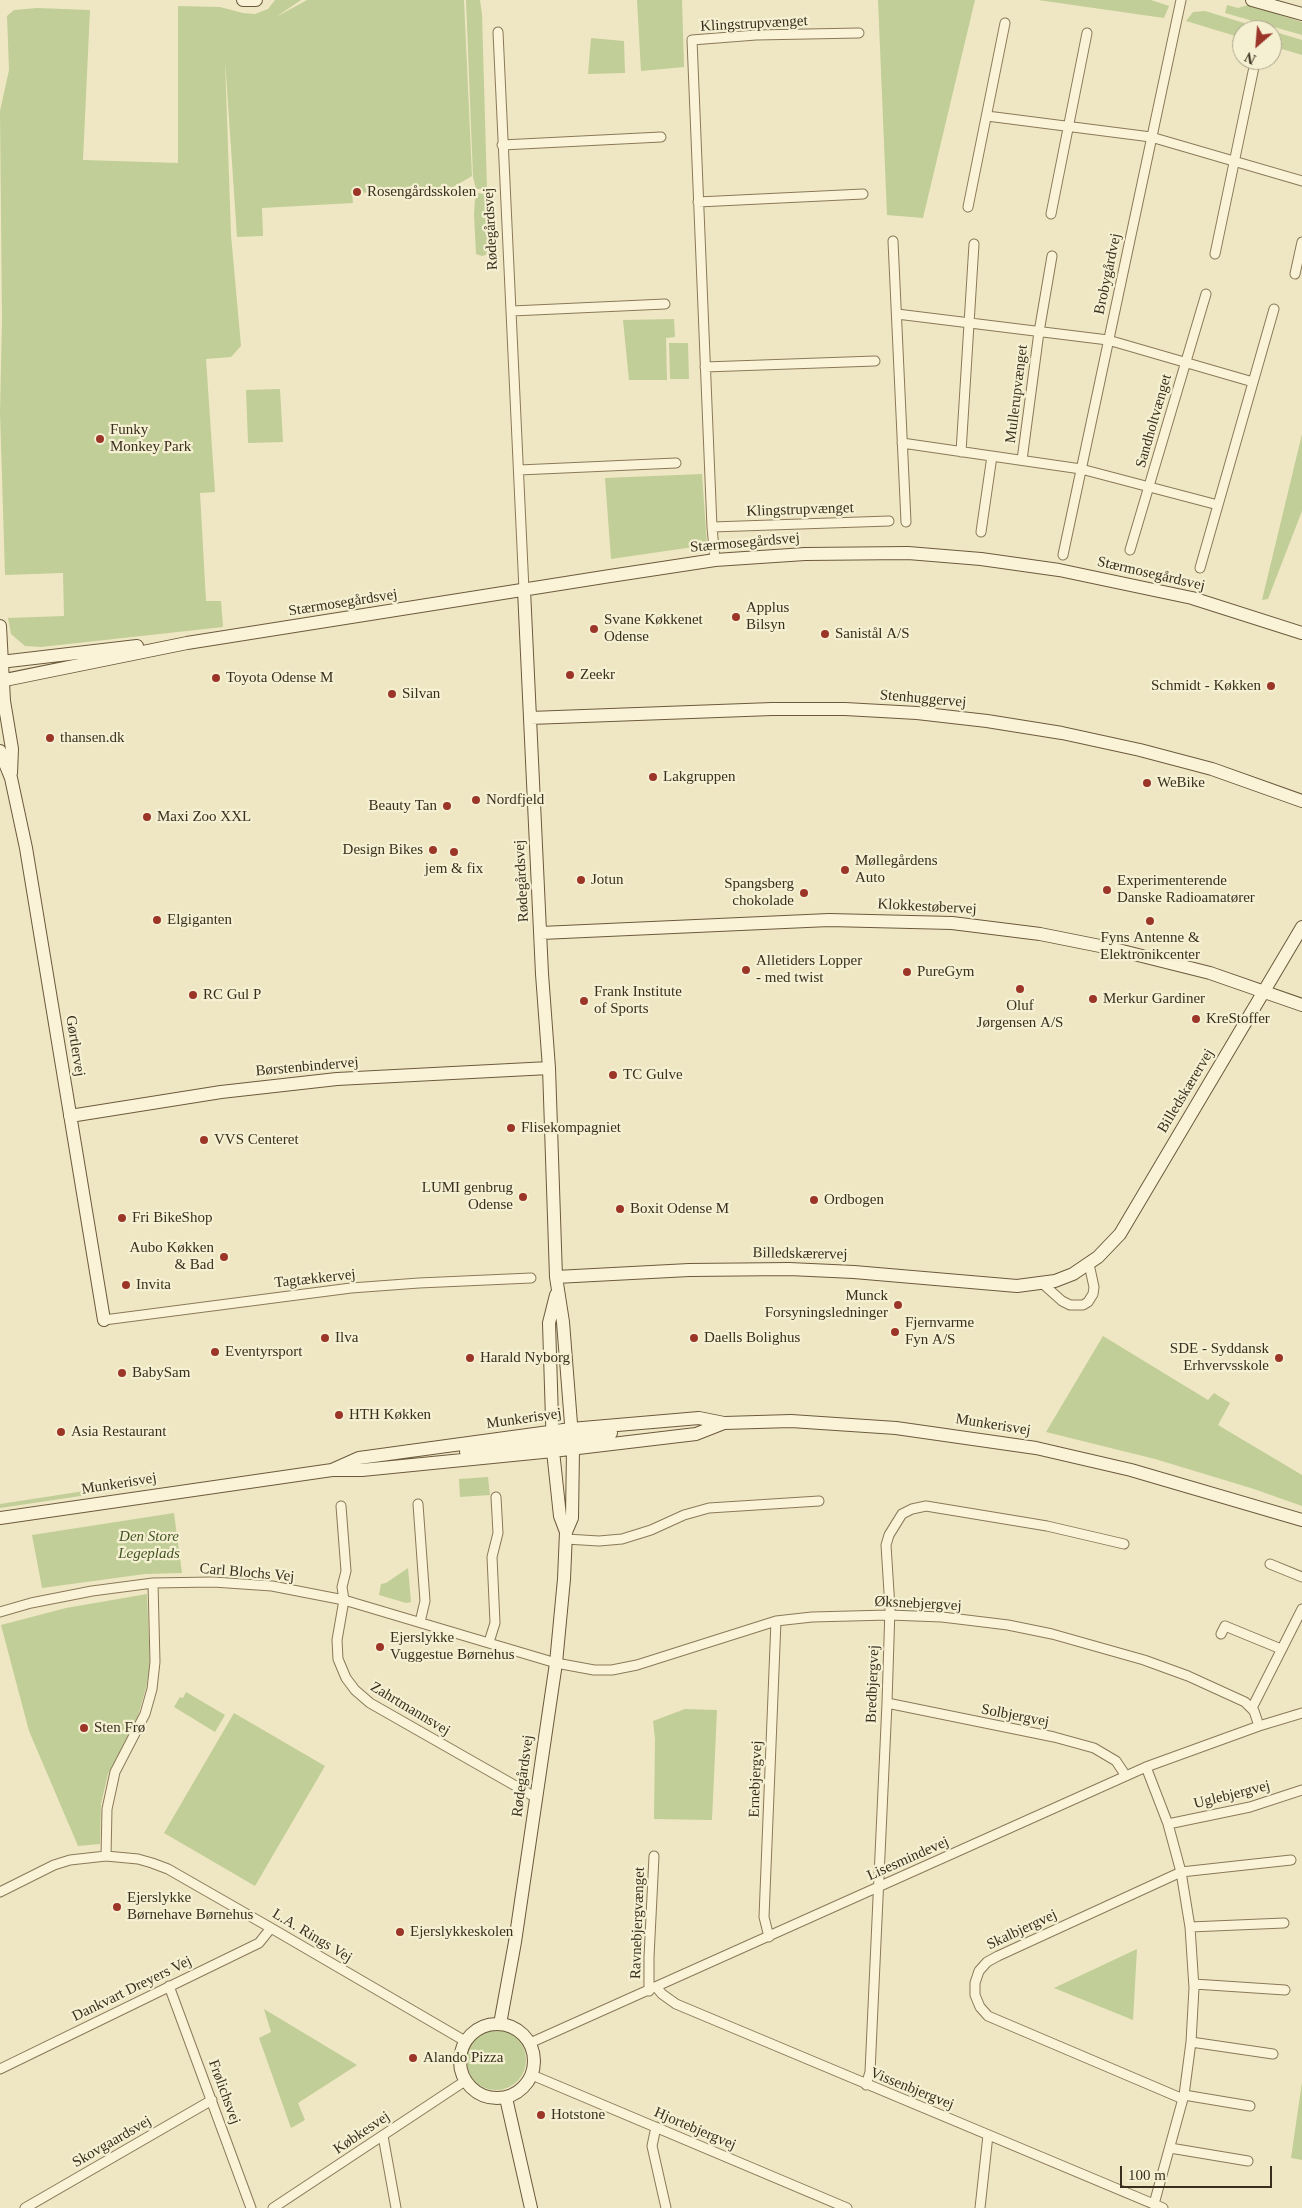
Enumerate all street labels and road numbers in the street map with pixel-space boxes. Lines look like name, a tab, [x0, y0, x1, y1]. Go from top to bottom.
street label: Klingstrupvænget	[700, 12, 808, 36]
street label: Rødegårdsvej	[480, 187, 502, 271]
street label: Brobygårdvej	[1091, 232, 1125, 316]
street label: Mullerupvænget	[1002, 344, 1032, 444]
street label: Sandholtvænget	[1132, 372, 1176, 470]
street label: Klingstrupvænget	[746, 499, 854, 521]
street label: Stærmosegårdsvej	[689, 529, 801, 557]
street label: Stærmosegårdsvej	[1095, 553, 1207, 595]
street label: Stærmosegårdsvej	[287, 586, 399, 620]
street label: Stenhuggervej	[879, 686, 967, 712]
street label: Rødegårdsvej	[511, 839, 533, 923]
street label: Klokkestøbervej	[877, 895, 977, 919]
street label: Gørtlervej	[61, 1014, 89, 1078]
street label: Billedskærervej	[1154, 1046, 1218, 1136]
street label: Børstenbindervej	[255, 1054, 359, 1080]
street label: Billedskærervej	[752, 1244, 848, 1264]
street label: Tagtækkervej	[274, 1266, 356, 1292]
street label: Munkerisvej	[485, 1405, 563, 1433]
street label: Munkerisvej	[954, 1410, 1032, 1440]
street label: Munkerisvej	[80, 1469, 158, 1499]
street label: Carl Blochs Vej	[199, 1560, 295, 1586]
street label: Øksnebjergvej	[874, 1593, 962, 1615]
street label: Bredbjergvej	[863, 1645, 883, 1723]
street label: Zahrtmannsvej	[367, 1678, 453, 1740]
street label: Solbjergvej	[979, 1701, 1051, 1731]
street label: Rødegårdsvej	[508, 1734, 538, 1818]
street label: Ernebjergvej	[746, 1740, 766, 1818]
street label: Uglebjergvej	[1192, 1777, 1272, 1813]
street label: Lisesmindevej	[864, 1833, 952, 1885]
street label: Ravnebjergvænget	[627, 1867, 649, 1979]
street label: L.A. Rings Vej	[269, 1905, 355, 1967]
street label: Skalbjergvej	[984, 1906, 1060, 1954]
street label: Dankvart Dreyers Vej	[69, 1952, 195, 2026]
street label: Frølichsvej	[204, 2057, 244, 2127]
street label: Vissenbjergvej	[867, 2064, 957, 2114]
street label: Hjortebjergvej	[651, 2104, 739, 2154]
street label: Købkesvej	[330, 2108, 394, 2158]
street label: Skovgaardsvej	[69, 2112, 155, 2172]

